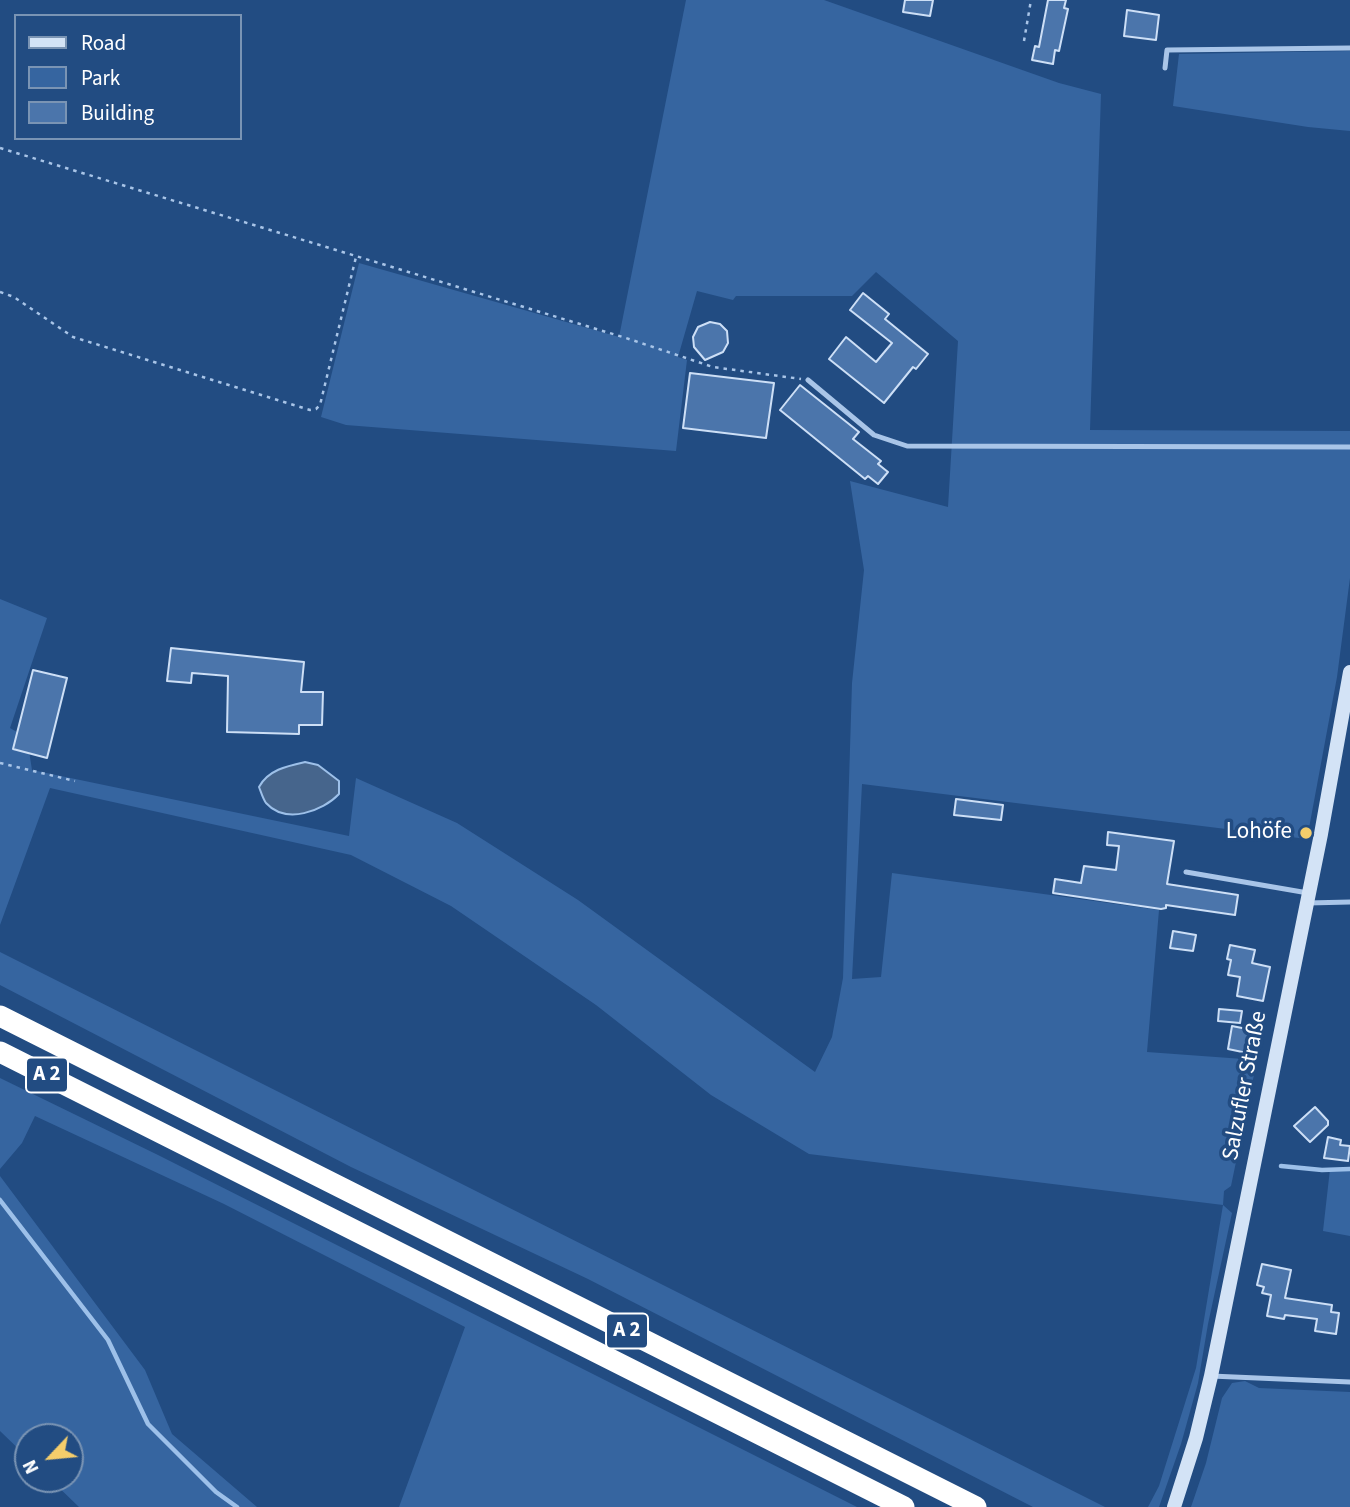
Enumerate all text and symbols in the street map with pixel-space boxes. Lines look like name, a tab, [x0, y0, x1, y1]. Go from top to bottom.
legend	[14, 14, 242, 140]
text: Road	[81, 28, 126, 58]
text: Park	[81, 63, 120, 93]
text: Building	[81, 98, 154, 128]
place label: Lohöfe	[1226, 819, 1292, 847]
marker: Lohöfe	[1298, 825, 1314, 841]
street label: Salzufler Straße	[1218, 1009, 1274, 1163]
road number: A 2	[26, 1058, 68, 1092]
road number: A 2	[606, 1314, 648, 1348]
north arrow	[14, 1423, 84, 1493]
text: N	[17, 1455, 46, 1478]

